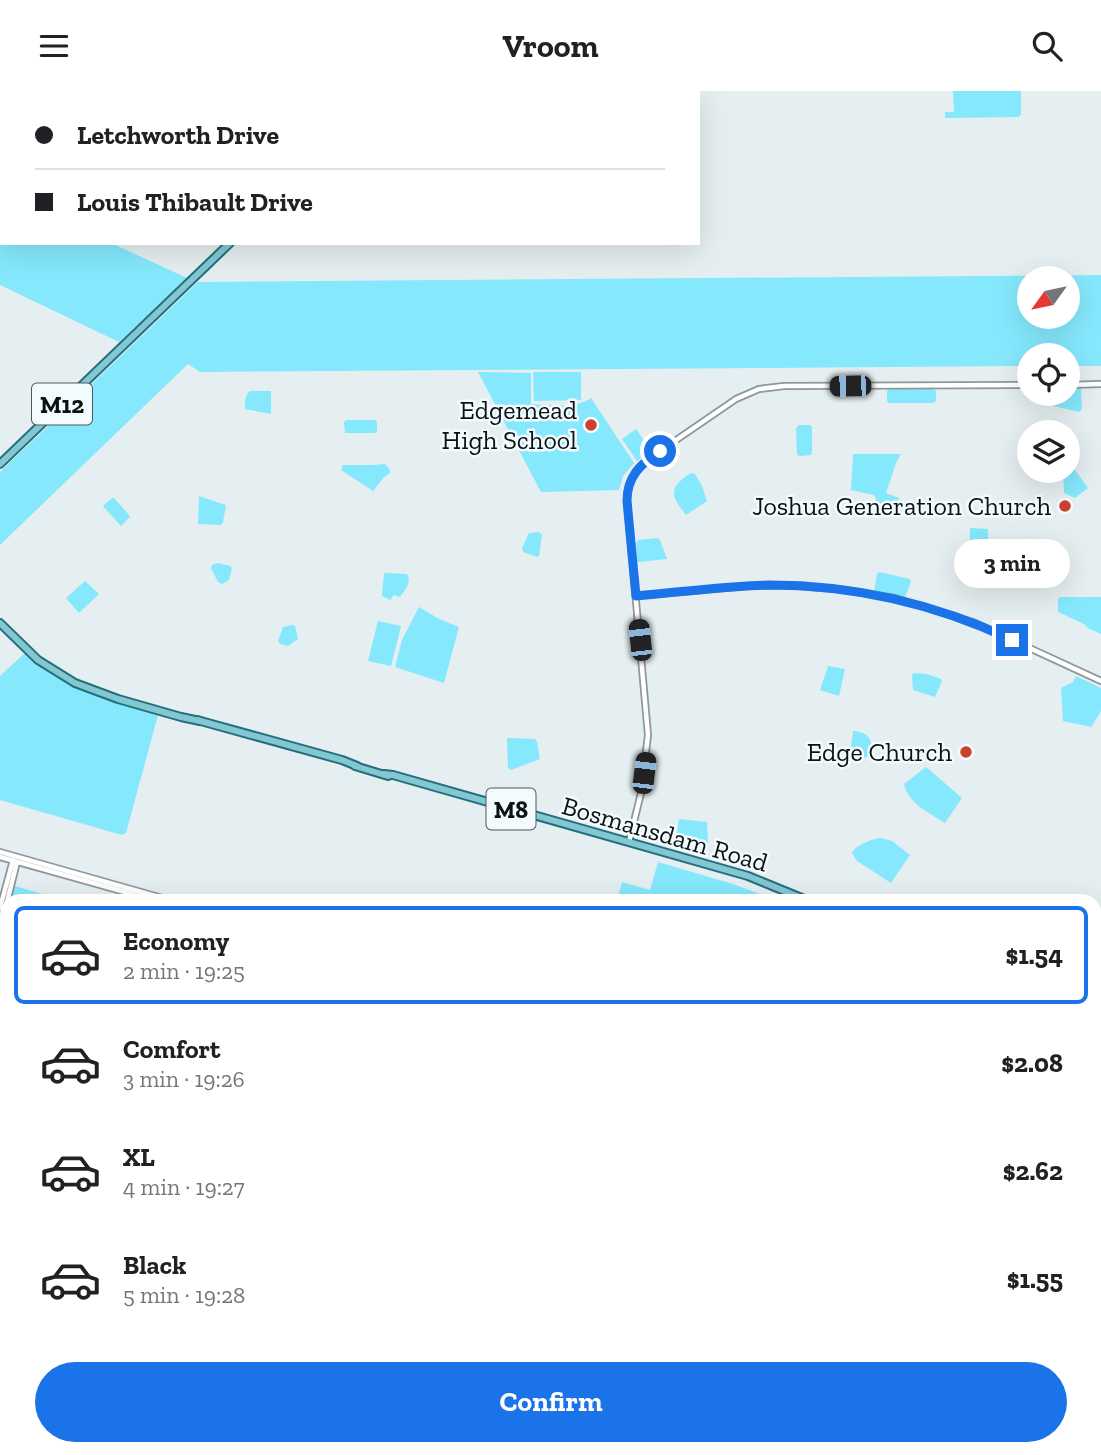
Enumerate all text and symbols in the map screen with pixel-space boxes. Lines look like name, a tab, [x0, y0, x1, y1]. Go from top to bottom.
icon: menu	[35, 27, 73, 65]
text: Vroom	[503, 27, 598, 65]
icon: search	[1028, 27, 1066, 65]
text: Letchworth Drive	[77, 119, 279, 151]
text: Louis Thibault Drive	[77, 186, 313, 218]
north arrow	[1017, 266, 1080, 329]
map controls	[1017, 266, 1080, 483]
button: locate	[1017, 343, 1080, 406]
car	[829, 375, 872, 397]
road number: M12	[32, 383, 92, 425]
place label: Edgemead High School	[442, 394, 577, 456]
marker: Edgemead High School	[583, 417, 599, 433]
button: layers	[1017, 420, 1080, 483]
route start	[644, 435, 676, 467]
place label: Joshua Generation Church	[752, 490, 1051, 522]
marker: Joshua Generation Church	[1057, 498, 1073, 514]
callout: 3 min	[954, 539, 1070, 587]
text: 3 min	[983, 549, 1041, 577]
car	[628, 618, 653, 662]
route end	[996, 624, 1028, 656]
place label: Edge Church	[807, 736, 952, 768]
marker: Edge Church	[958, 744, 974, 760]
car	[632, 751, 657, 795]
road number: M8	[486, 789, 536, 829]
street label: Bosmansdam Road	[558, 789, 772, 879]
icon: car	[39, 924, 102, 987]
text: Economy	[123, 925, 229, 957]
text: $1.54	[1005, 939, 1063, 971]
text: 2 min · 19:25	[123, 957, 245, 985]
icon: car	[39, 1032, 102, 1095]
text: Comfort	[123, 1033, 220, 1065]
text: $2.08	[1001, 1047, 1063, 1079]
text: 3 min · 19:26	[123, 1065, 245, 1093]
icon: car	[39, 1140, 102, 1203]
text: XL	[123, 1141, 155, 1173]
text: $2.62	[1003, 1155, 1063, 1187]
text: 4 min · 19:27	[123, 1173, 244, 1201]
icon: car	[39, 1248, 102, 1311]
text: Black	[123, 1249, 186, 1281]
text: $1.55	[1007, 1263, 1063, 1295]
text: 5 min · 19:28	[123, 1281, 245, 1309]
button: Confirm	[35, 1362, 1067, 1442]

